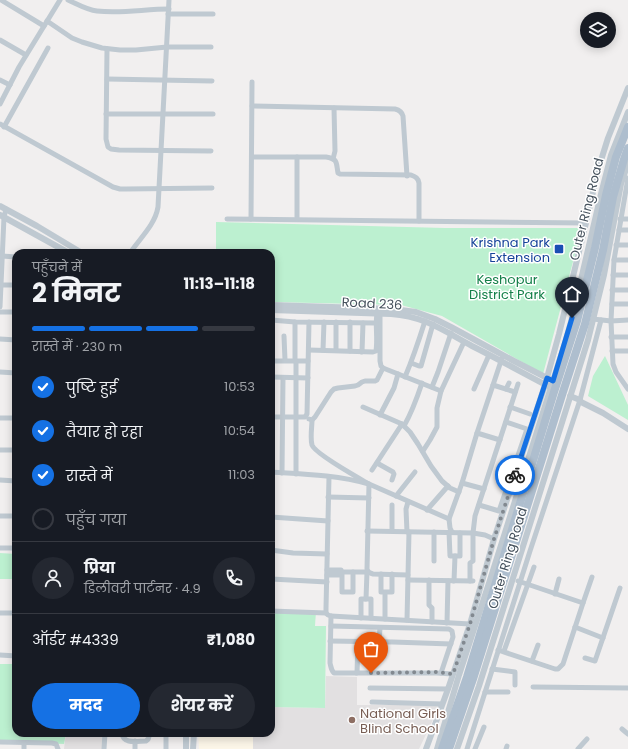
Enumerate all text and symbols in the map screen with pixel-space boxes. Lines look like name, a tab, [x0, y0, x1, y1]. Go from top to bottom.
map controls	[580, 12, 616, 48]
button: layers	[580, 12, 616, 48]
street label: Outer Ring Road	[565, 156, 608, 262]
place label: Krishna Park Extension	[471, 233, 550, 267]
marker: Krishna Park Extension	[553, 243, 565, 255]
text: पहुँचने में	[32, 258, 82, 277]
park label: Keshopur District Park	[469, 270, 545, 304]
text: 11:13–11:18	[183, 273, 255, 294]
text: 2 मिनट	[32, 275, 121, 311]
pin	[555, 277, 589, 318]
icon: home	[561, 283, 583, 305]
street label: Road 236	[341, 292, 403, 315]
text: रास्ते में · 230 m	[32, 337, 122, 356]
icon: check	[32, 376, 54, 398]
text: पुष्टि हुई	[66, 377, 117, 398]
text: 10:53	[224, 377, 255, 396]
icon: check	[32, 420, 54, 442]
text: तैयार हो रहा	[66, 421, 142, 442]
text: 10:54	[224, 421, 255, 440]
courier	[495, 455, 535, 495]
icon: check	[32, 464, 54, 486]
icon: bike	[504, 464, 526, 486]
text: रास्ते में	[66, 465, 113, 486]
text: 11:03	[228, 465, 255, 484]
street label: Outer Ring Road	[483, 505, 532, 611]
text: पहुँच गया	[66, 509, 126, 530]
button: person	[32, 557, 74, 599]
text: प्रिया	[84, 557, 115, 578]
button: phone	[213, 557, 255, 599]
text: डिलीवरी पार्टनर · 4.9	[84, 579, 201, 598]
text: ऑर्डर #4339	[32, 629, 119, 650]
text: ₹1,080	[207, 629, 255, 650]
pin	[354, 632, 388, 673]
icon: bag	[360, 638, 382, 660]
button: मदद	[32, 683, 140, 729]
button: शेयर करें	[148, 683, 255, 729]
place label: National Girls Blind School	[360, 704, 446, 738]
marker: National Girls Blind School	[347, 715, 357, 725]

